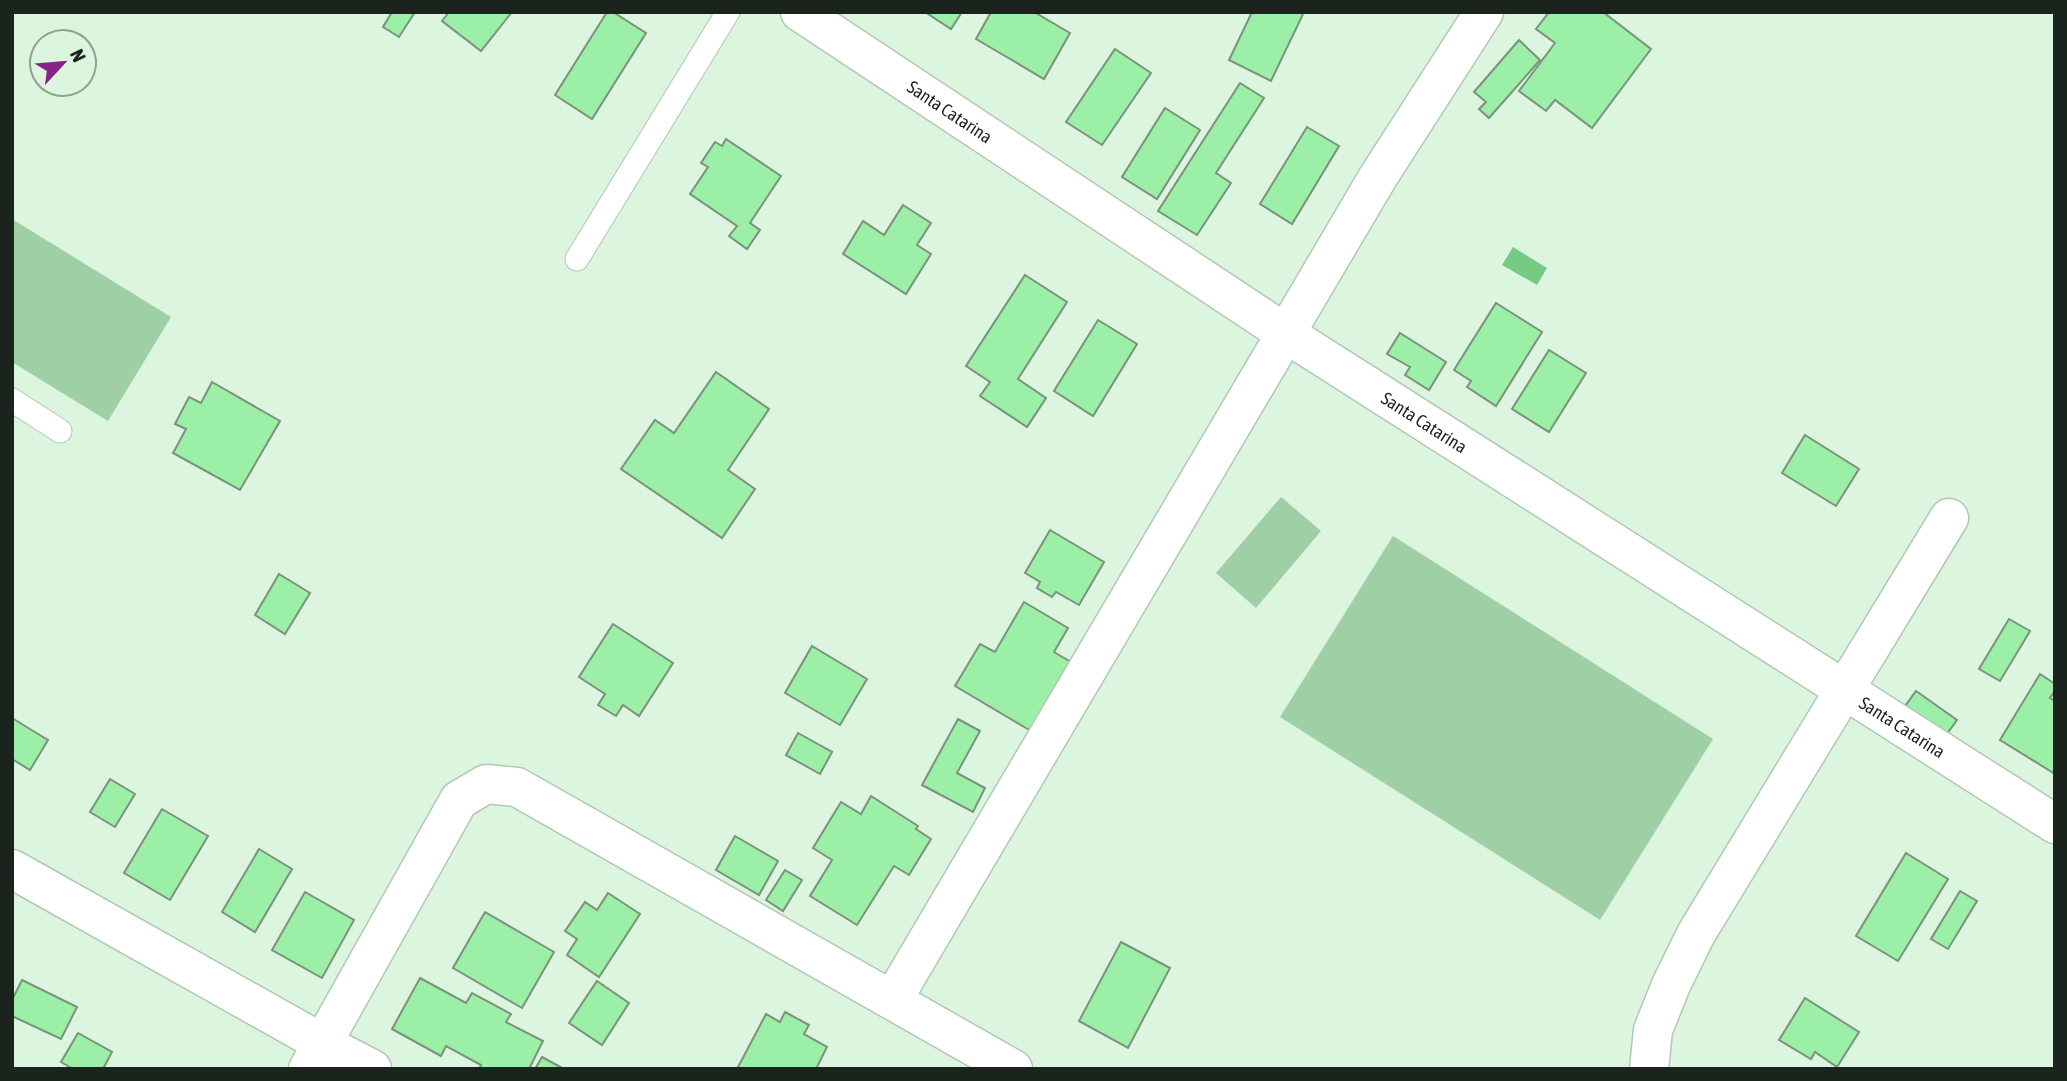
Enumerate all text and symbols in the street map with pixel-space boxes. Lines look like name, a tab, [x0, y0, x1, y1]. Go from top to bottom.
north arrow	[28, 28, 98, 98]
text: N	[66, 46, 91, 65]
street label: Santa Catarina	[904, 76, 996, 147]
street label: Santa Catarina	[1378, 387, 1471, 457]
street label: Santa Catarina	[1856, 692, 1949, 762]

